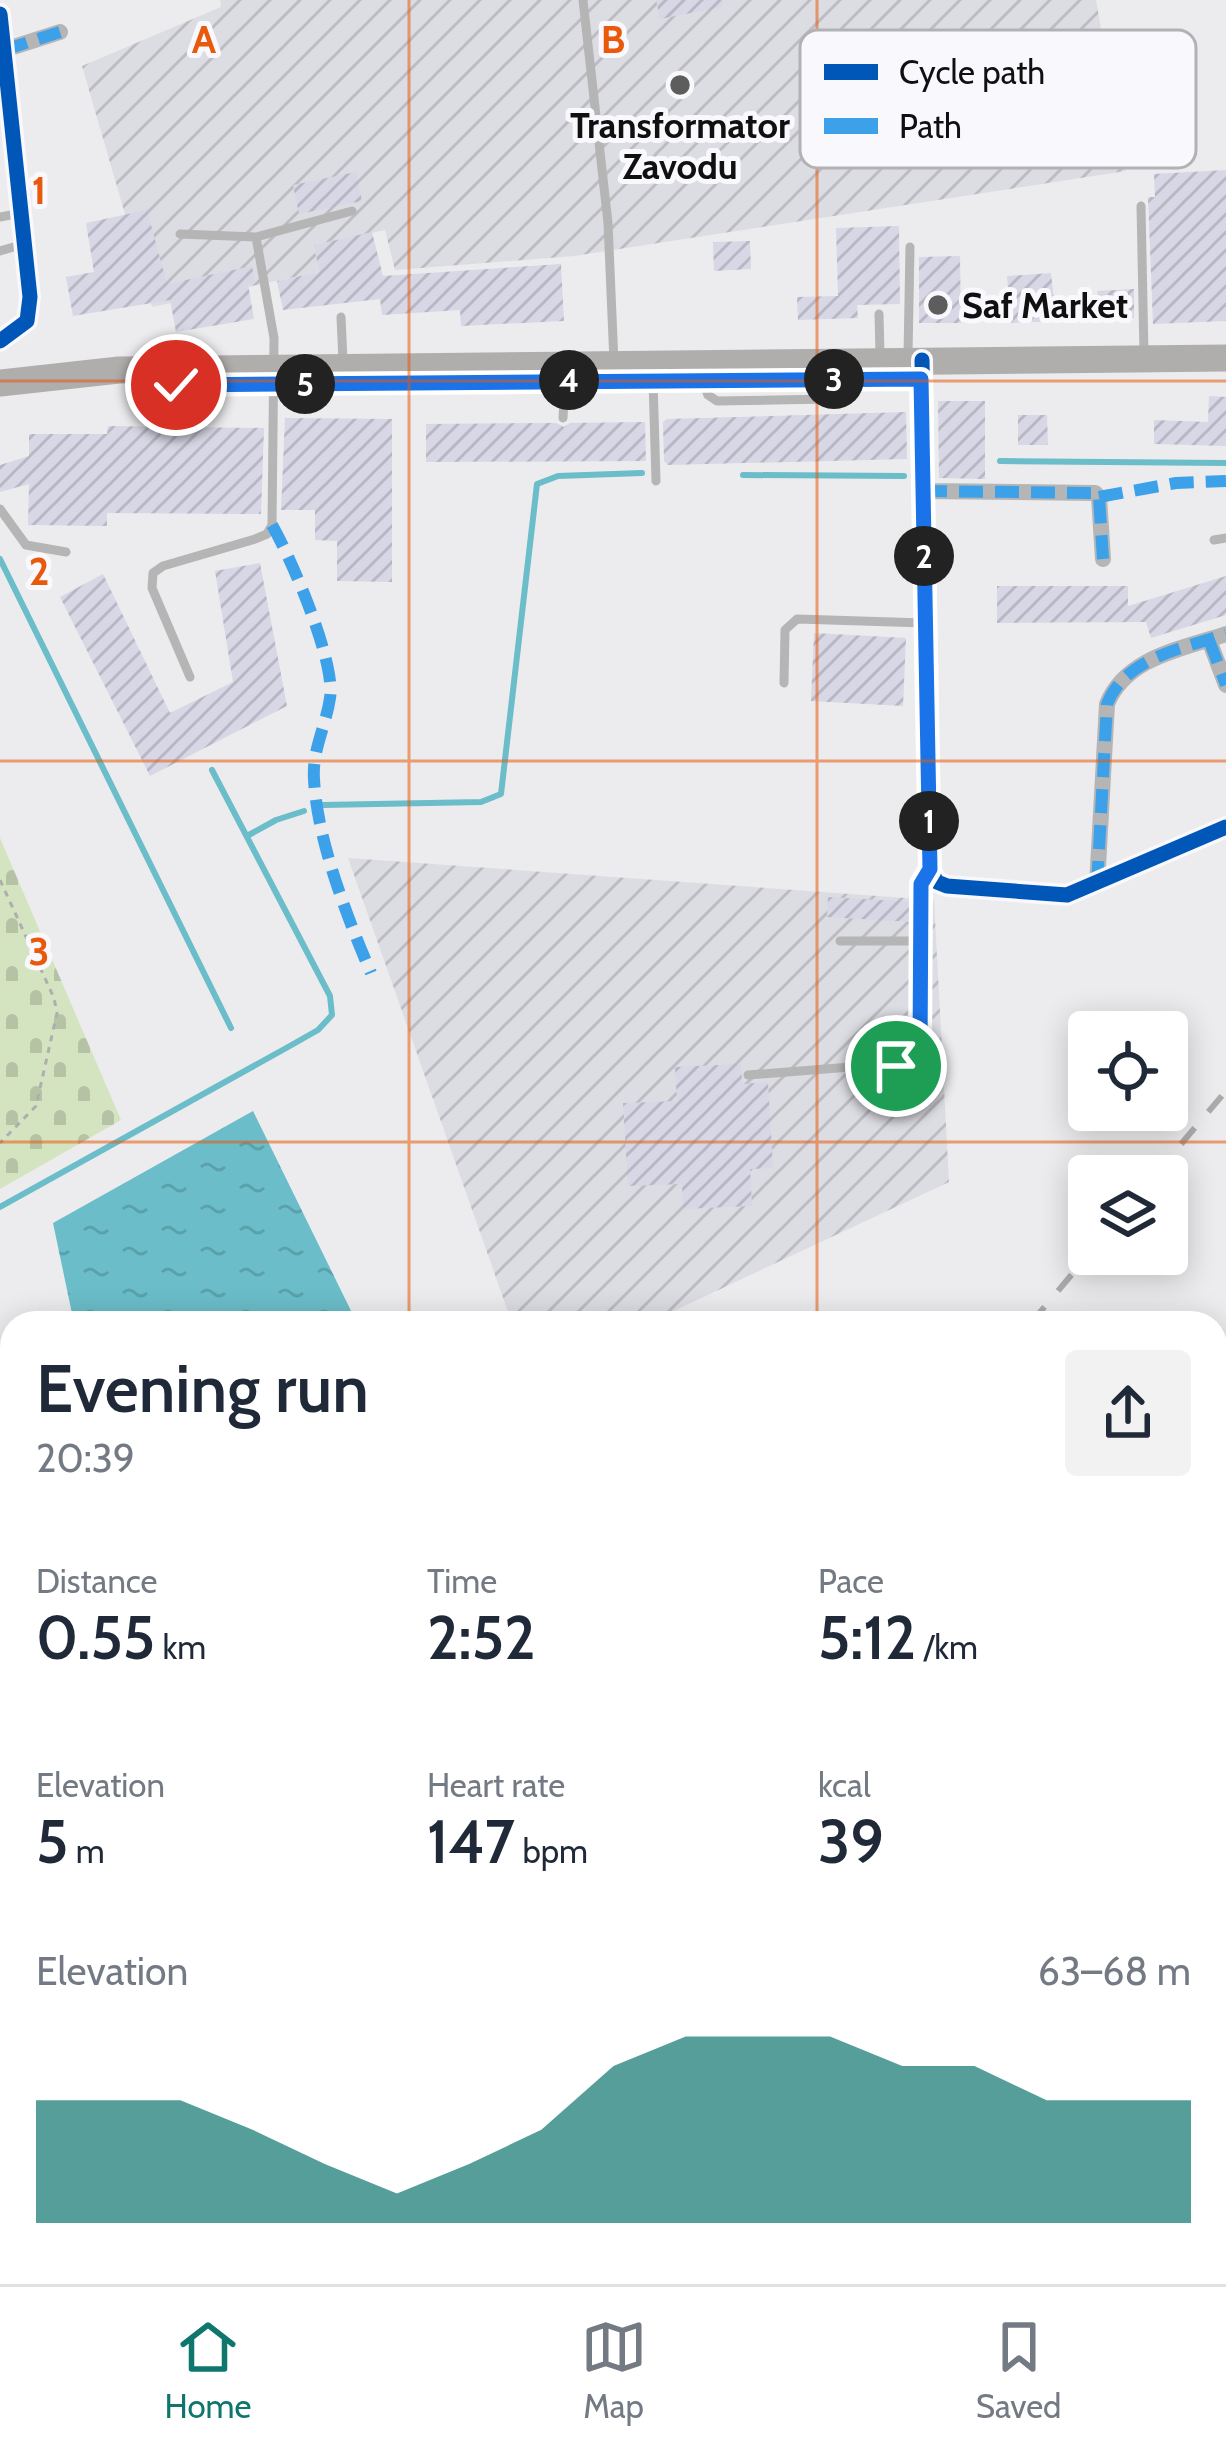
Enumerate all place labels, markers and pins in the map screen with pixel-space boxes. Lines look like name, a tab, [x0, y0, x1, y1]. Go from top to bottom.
marker: Transformator Zavodu	[667, 72, 693, 98]
place label: Transformator Zavodu	[570, 103, 790, 188]
place label: Saf Market	[962, 283, 1128, 327]
marker: Saf Market	[925, 292, 951, 318]
pin	[125, 334, 227, 436]
pin: 3	[804, 349, 864, 409]
pin: 4	[539, 350, 599, 410]
pin: 5	[275, 354, 335, 414]
pin: 2	[894, 526, 954, 586]
pin: 1	[899, 791, 959, 851]
pin	[845, 1015, 947, 1117]

